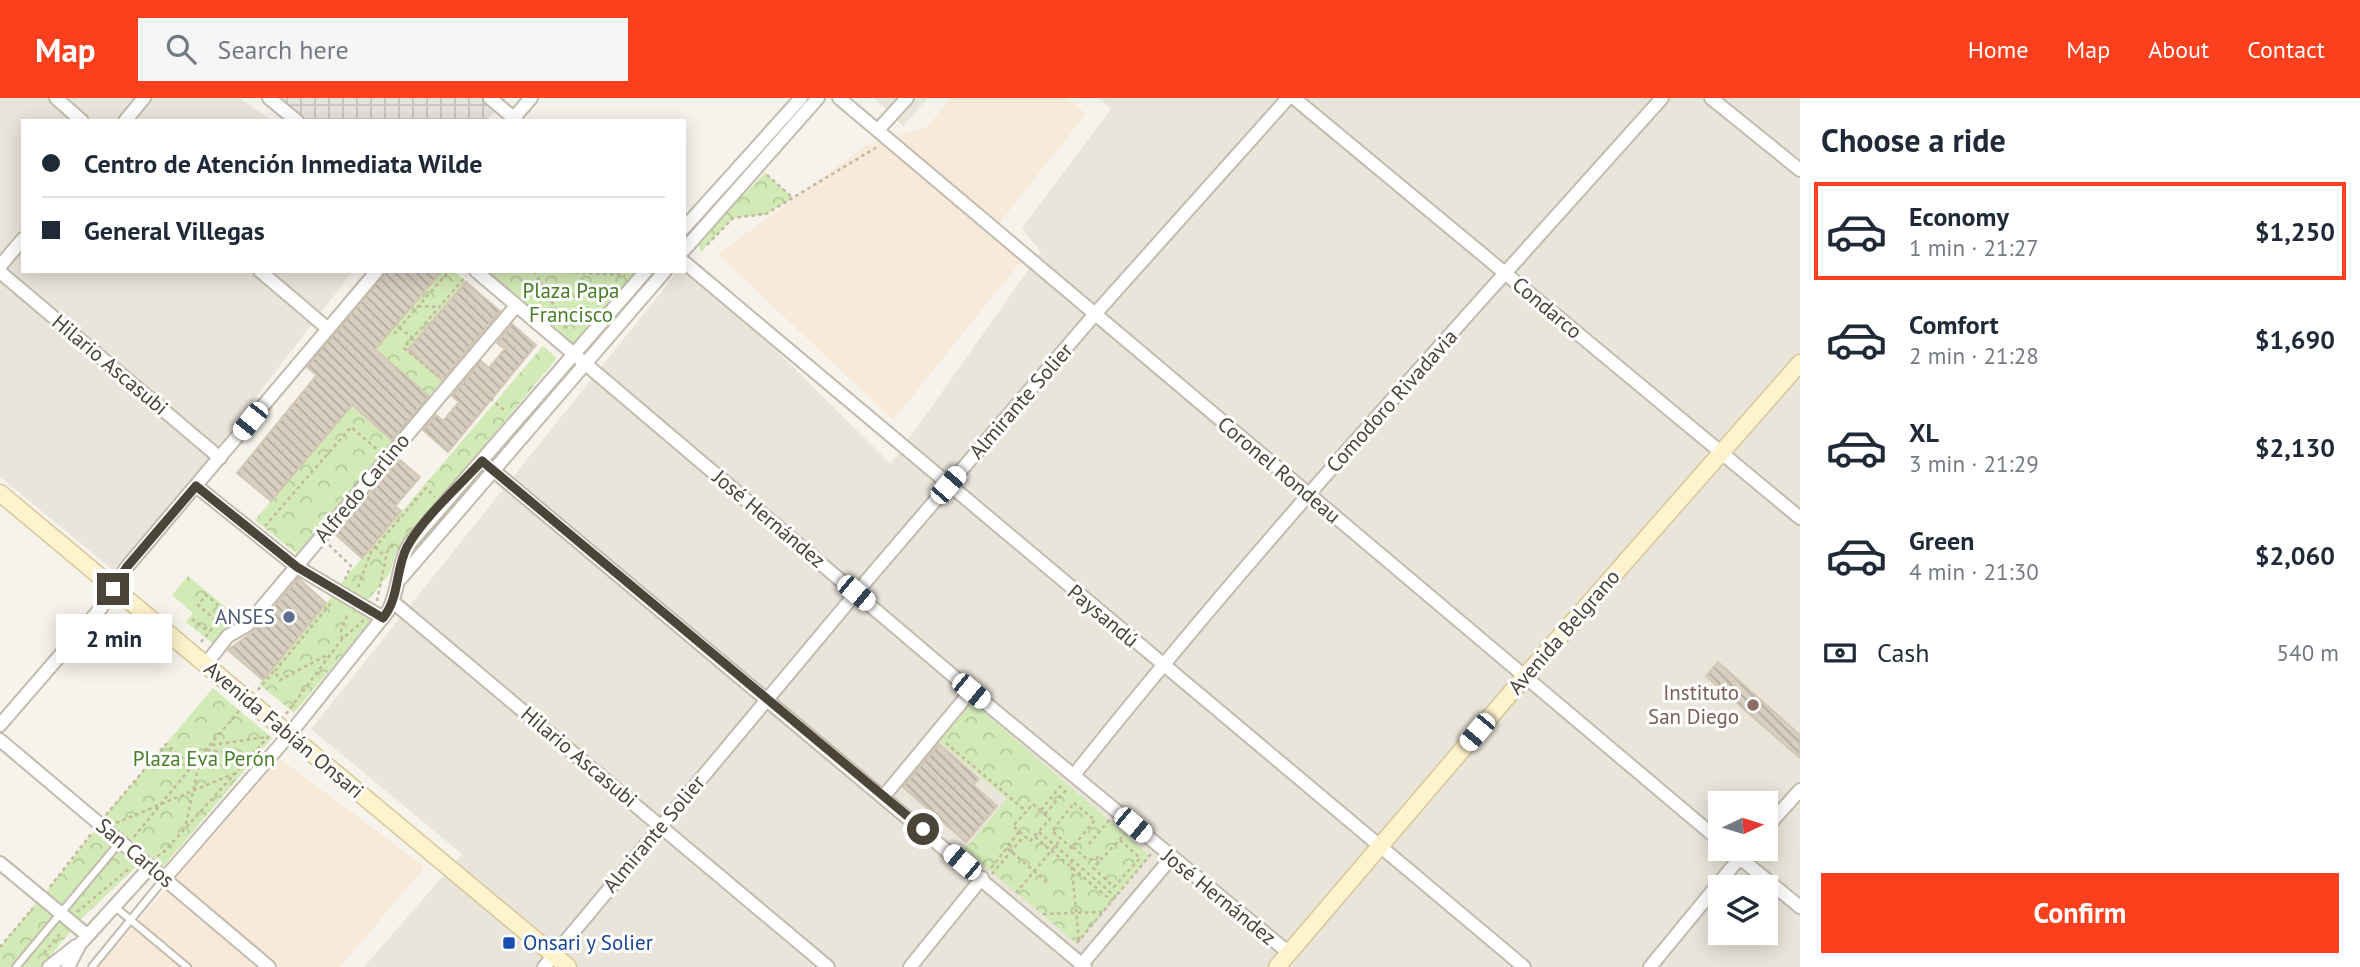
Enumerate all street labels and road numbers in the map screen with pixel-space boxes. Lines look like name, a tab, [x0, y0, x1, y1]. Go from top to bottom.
street label: Condarco	[1507, 271, 1588, 345]
street label: Hilario Ascasubi	[47, 308, 174, 421]
street label: Comodoro Rivadavia	[1320, 323, 1463, 478]
street label: Almirante Solier	[963, 337, 1078, 464]
street label: Coronel Rondeau	[1212, 410, 1346, 529]
street label: Alfredo Carlino	[308, 427, 415, 548]
street label: José Hernández	[707, 463, 831, 574]
street label: Avenida Belgrano	[1502, 563, 1625, 700]
street label: Paysandú	[1062, 578, 1144, 653]
street label: Avenida Fabián Onsari	[199, 655, 370, 804]
street label: Hilario Ascasubi	[516, 700, 643, 813]
street label: Almirante Solier	[597, 769, 711, 898]
street label: San Carlos	[91, 812, 180, 893]
street label: José Hernández	[1156, 842, 1282, 951]

